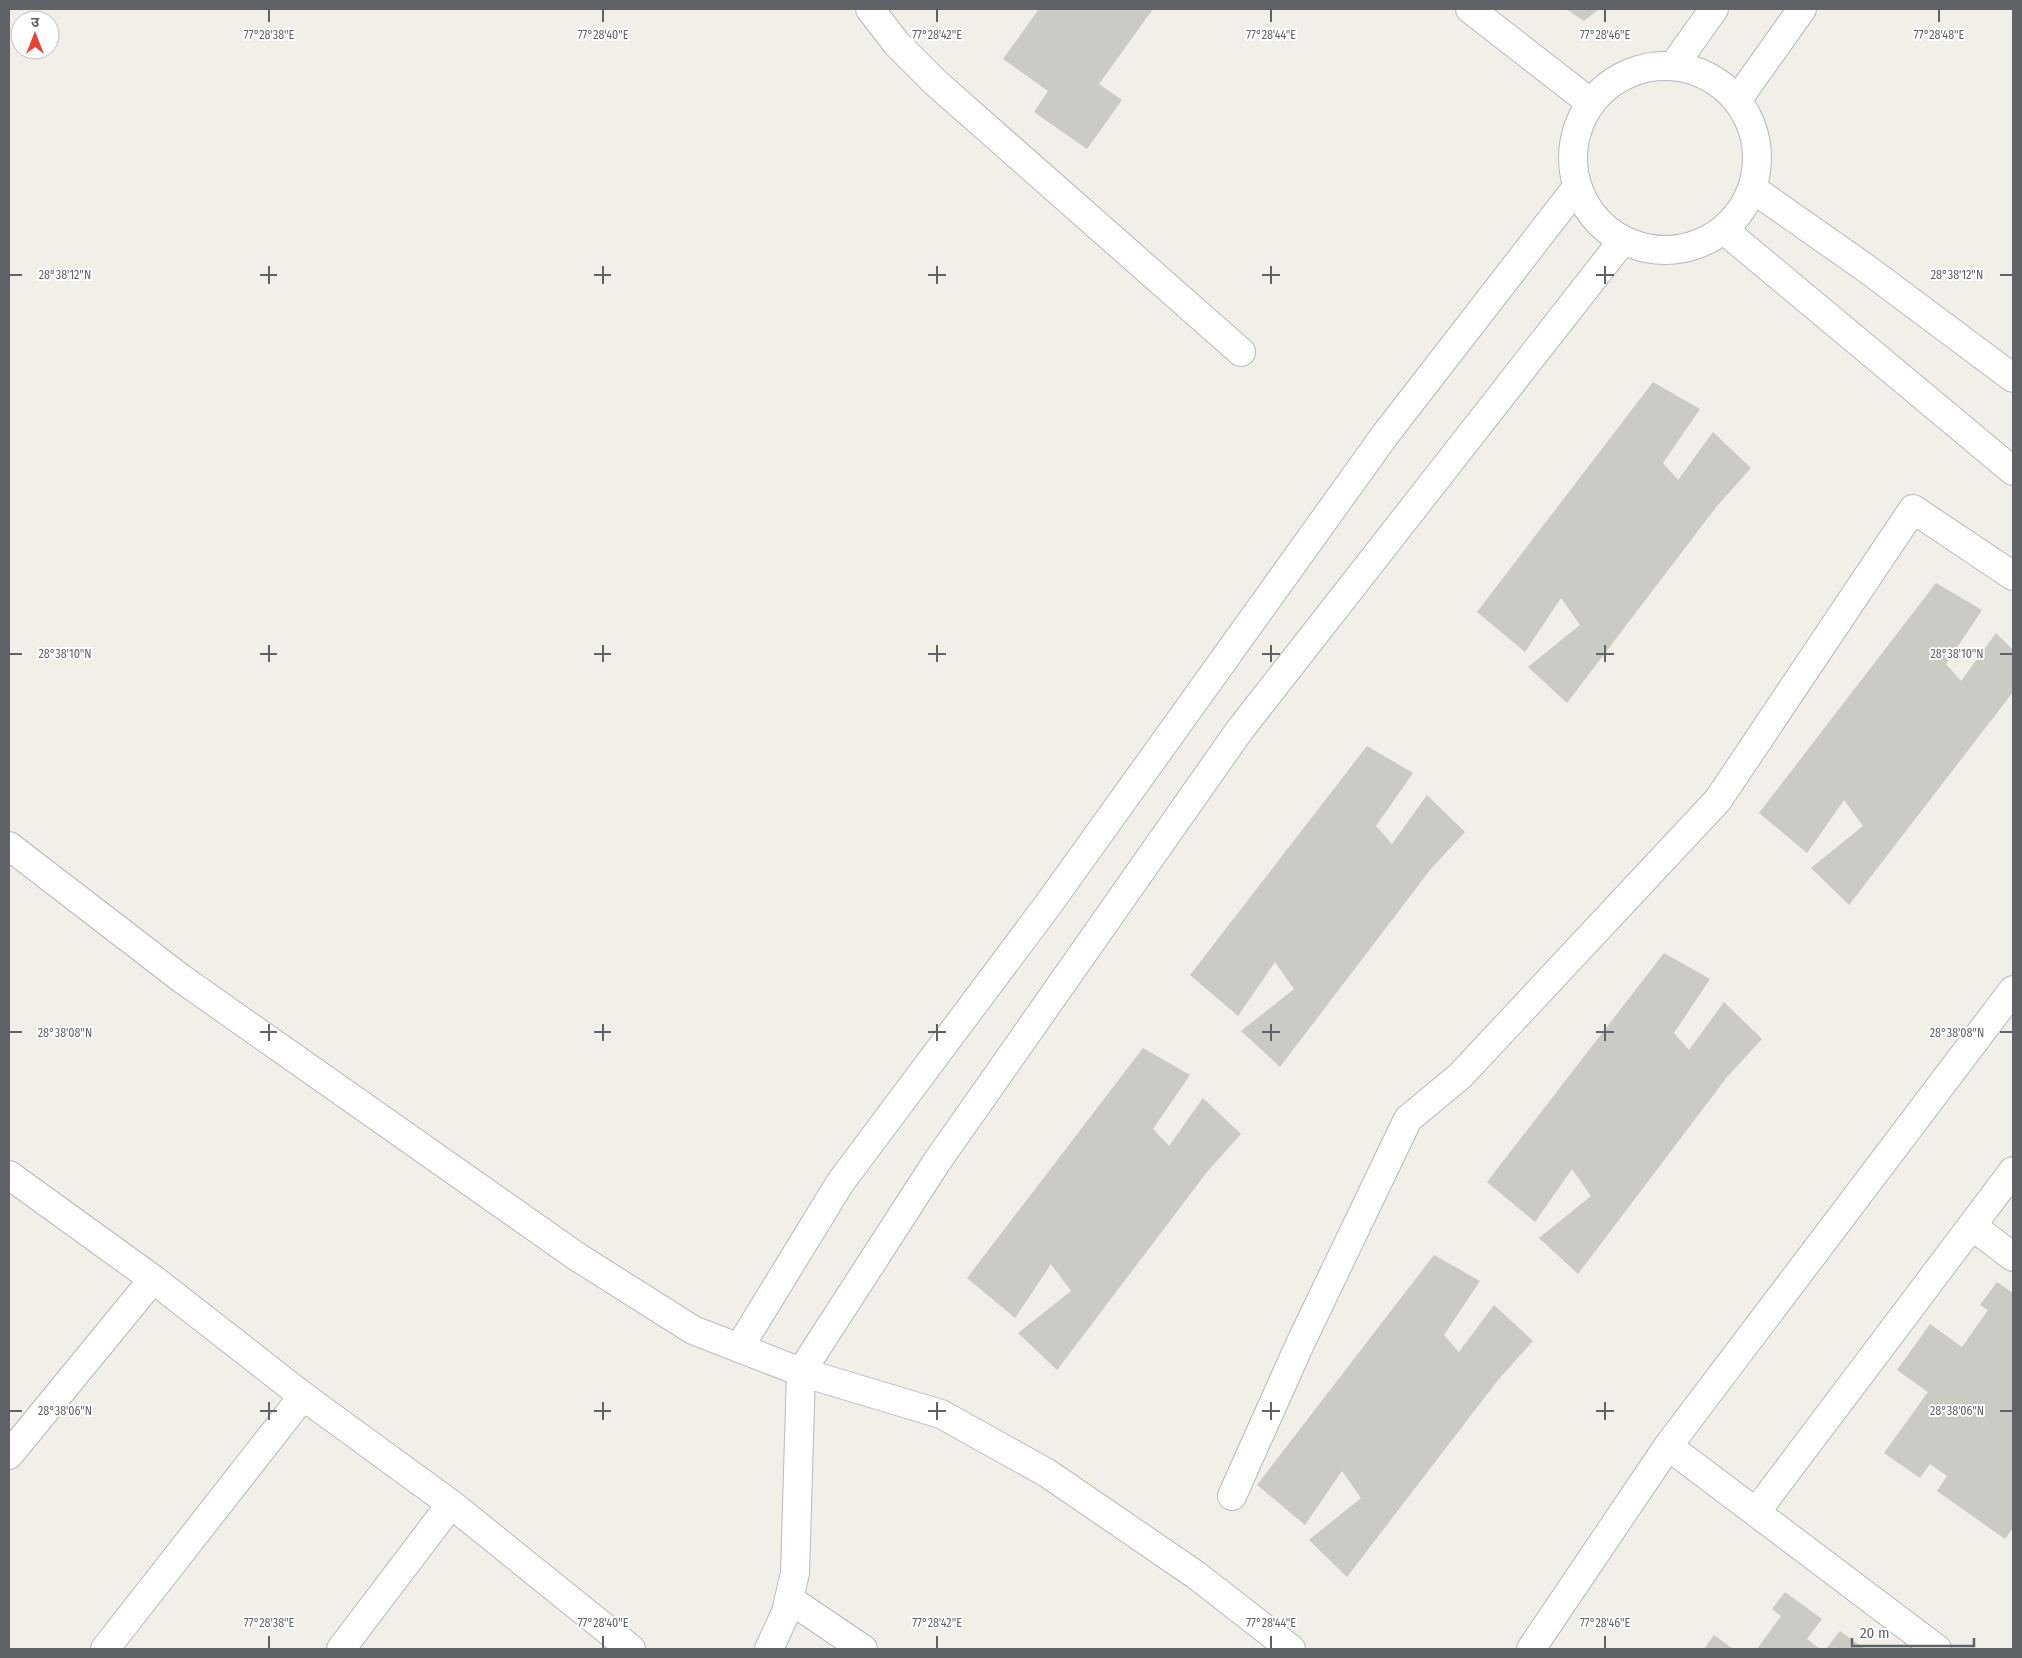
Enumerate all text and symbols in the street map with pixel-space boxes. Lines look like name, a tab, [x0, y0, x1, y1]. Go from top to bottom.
north arrow	[10, 10, 60, 60]
text: उ	[31, 14, 40, 31]
text: 77°28'38"E	[244, 28, 295, 42]
text: 77°28'40"E	[578, 28, 629, 42]
text: 77°28'42"E	[912, 28, 962, 42]
text: 77°28'44"E	[1246, 28, 1296, 42]
text: 77°28'46"E	[1580, 28, 1630, 42]
text: 77°28'48"E	[1914, 28, 1965, 42]
text: 28°38'12"N	[39, 268, 91, 282]
text: 28°38'12"N	[1931, 268, 1983, 282]
text: 28°38'10"N	[38, 647, 92, 661]
text: 28°38'10"N	[1930, 647, 1984, 661]
text: 28°38'08"N	[38, 1026, 92, 1040]
text: 28°38'08"N	[1930, 1026, 1984, 1040]
text: 28°38'06"N	[38, 1404, 92, 1418]
text: 28°38'06"N	[1930, 1404, 1984, 1418]
text: 77°28'38"E	[244, 1616, 295, 1630]
text: 77°28'40"E	[578, 1616, 629, 1630]
text: 77°28'42"E	[912, 1616, 962, 1630]
text: 77°28'44"E	[1246, 1616, 1296, 1630]
text: 77°28'46"E	[1580, 1616, 1630, 1630]
scale bar	[1852, 1616, 1974, 1648]
text: 20 m	[1860, 1624, 1890, 1642]

